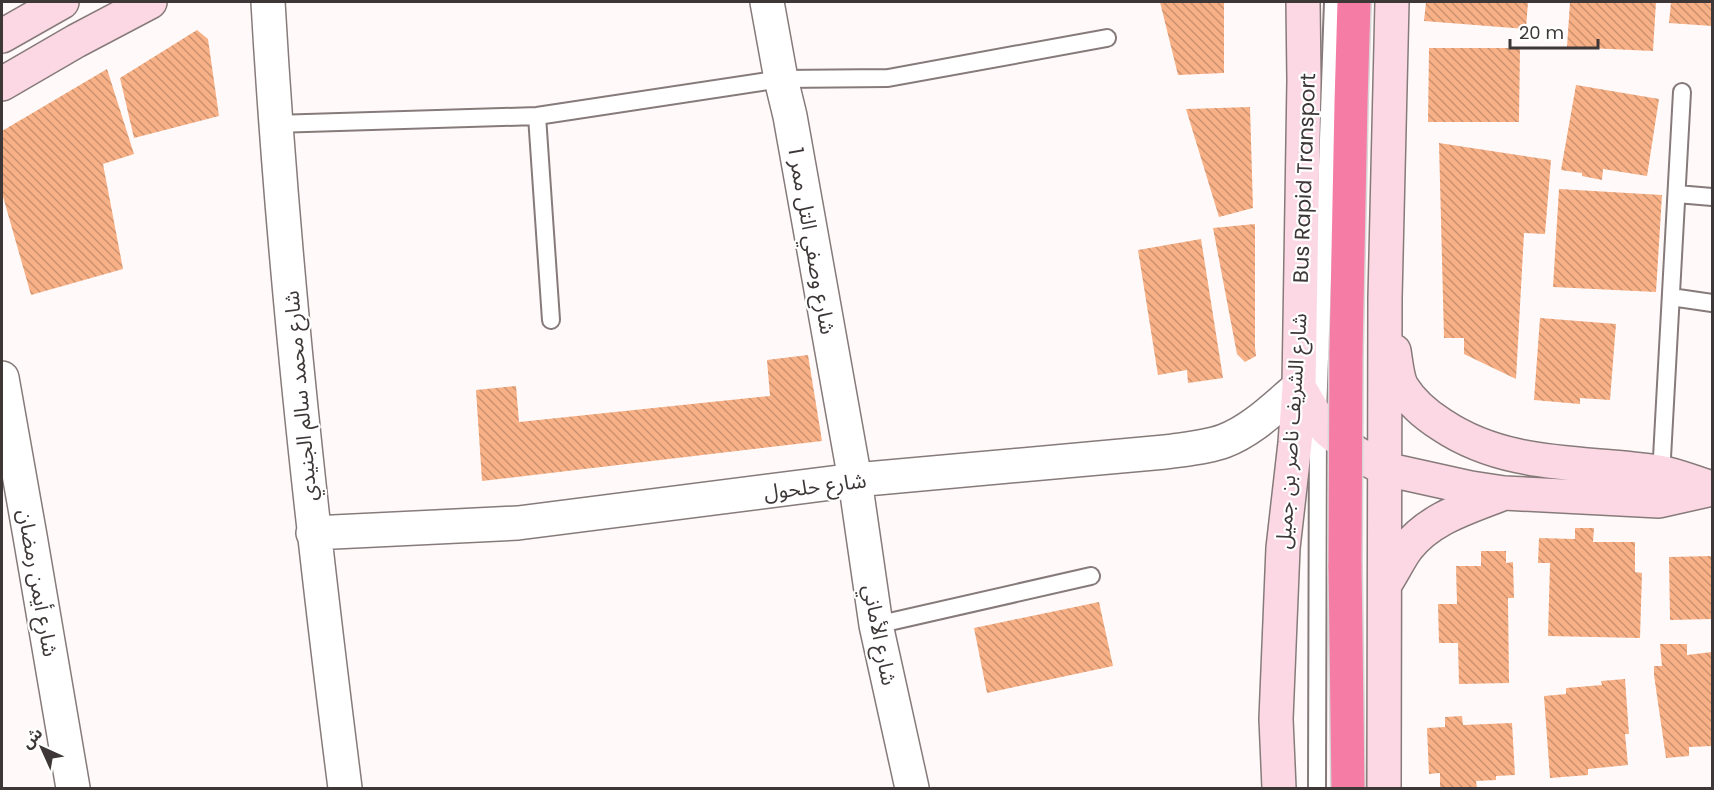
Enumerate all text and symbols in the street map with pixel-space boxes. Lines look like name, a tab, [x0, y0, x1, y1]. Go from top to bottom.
scale bar	[1510, 12, 1598, 50]
text: 20 m	[1519, 20, 1564, 45]
street label: Bus Rapid Transport	[1286, 73, 1322, 283]
street label: شارع وصفي التل ممر 1	[779, 145, 843, 337]
street label: شارع محمد سالم الجنيدي	[276, 289, 326, 503]
street label: شارع الشريف ناصر بن جميل	[1268, 312, 1315, 550]
street label: شارع حلحول	[762, 465, 868, 508]
street label: شارع أيمن رمضان	[10, 507, 65, 659]
street label: شارع الأماني	[854, 582, 904, 688]
north arrow	[12, 718, 72, 778]
text: ش	[16, 722, 48, 754]

